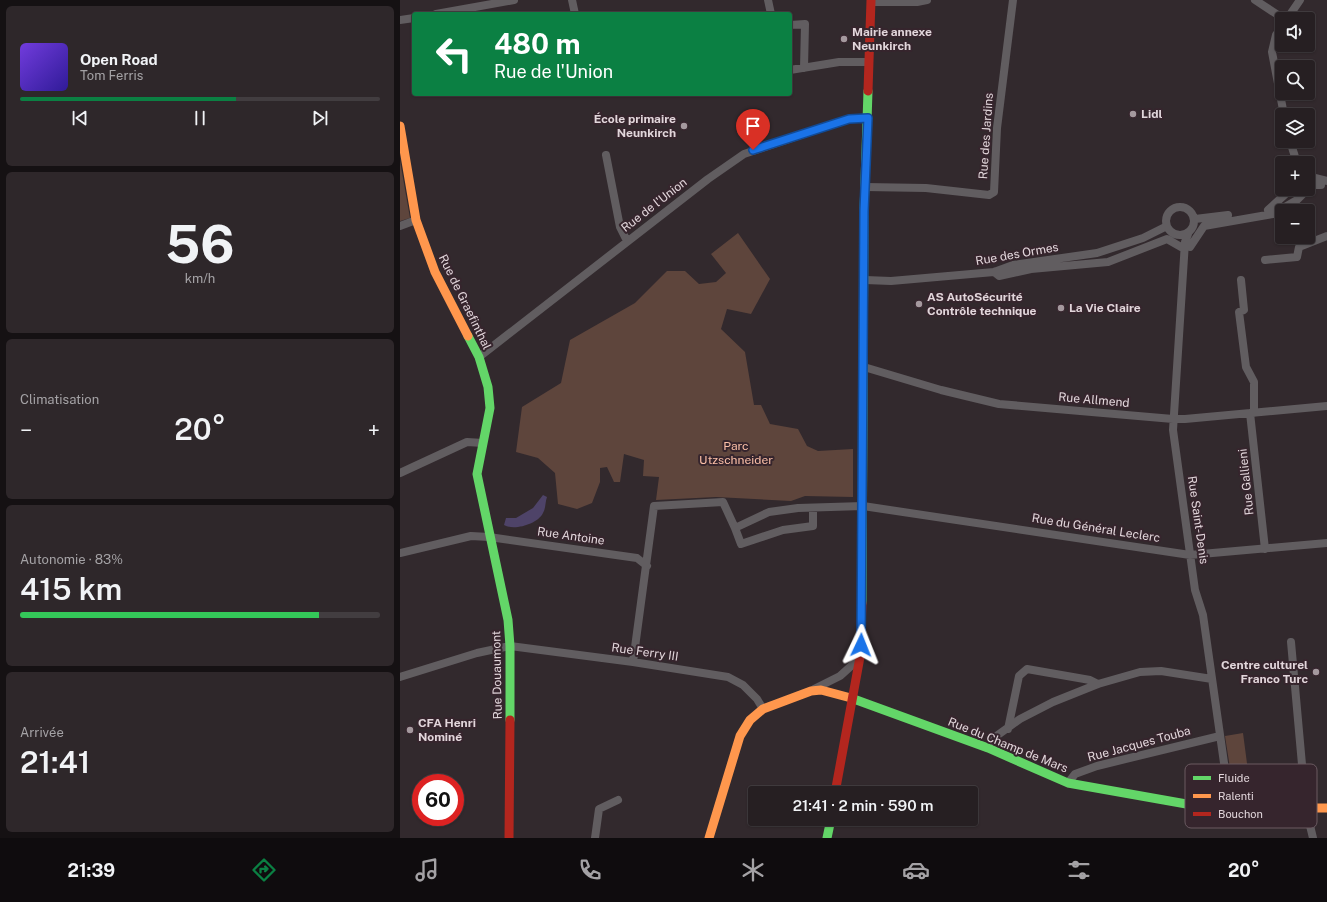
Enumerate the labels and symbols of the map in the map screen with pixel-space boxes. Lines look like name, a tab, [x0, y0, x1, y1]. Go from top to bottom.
place label: Mairie annexe Neunkirch	[852, 25, 932, 53]
marker: Mairie annexe Neunkirch	[839, 34, 849, 44]
street label: Rue des Jardins	[976, 92, 996, 180]
place label: Lidl	[1141, 107, 1162, 121]
pin	[736, 109, 770, 150]
marker: Lidl	[1128, 109, 1138, 119]
place label: École primaire Neunkirch	[594, 112, 676, 140]
marker: École primaire Neunkirch	[679, 121, 689, 131]
street label: Rue de l'Union	[618, 175, 690, 235]
street label: Rue des Ormes	[974, 240, 1060, 268]
street label: Rue de Graefinthal	[436, 252, 494, 352]
place label: AS AutoSécurité Contrôle technique	[927, 290, 1037, 318]
marker: AS AutoSécurité Contrôle technique	[914, 299, 924, 309]
place label: La Vie Claire	[1069, 301, 1141, 315]
marker: La Vie Claire	[1056, 303, 1066, 313]
street label: Rue Allmend	[1058, 390, 1130, 410]
park label: Parc Utzschneider	[699, 439, 773, 467]
street label: Rue Gallieni	[1236, 448, 1256, 516]
street label: Rue Saint-Denis	[1185, 475, 1211, 565]
street label: Rue du Général Leclerc	[1031, 511, 1161, 545]
street label: Rue Antoine	[536, 524, 606, 548]
position arrow	[840, 624, 882, 666]
street label: Rue Douaumont	[489, 630, 505, 720]
street label: Rue Ferry III	[611, 640, 679, 664]
place label: Centre culturel Franco Turc	[1221, 658, 1308, 686]
marker: Centre culturel Franco Turc	[1311, 667, 1321, 677]
street label: Rue du Champ de Mars	[946, 714, 1070, 776]
place label: CFA Henri Nominé	[418, 716, 476, 744]
street label: Rue Jacques Touba	[1086, 724, 1192, 764]
marker: CFA Henri Nominé	[405, 725, 415, 735]
legend	[1185, 764, 1317, 828]
text: Fluide	[1218, 772, 1250, 784]
speed limit sign: 60	[412, 774, 464, 826]
text: Ralenti	[1218, 790, 1254, 802]
text: Bouchon	[1218, 808, 1263, 820]

